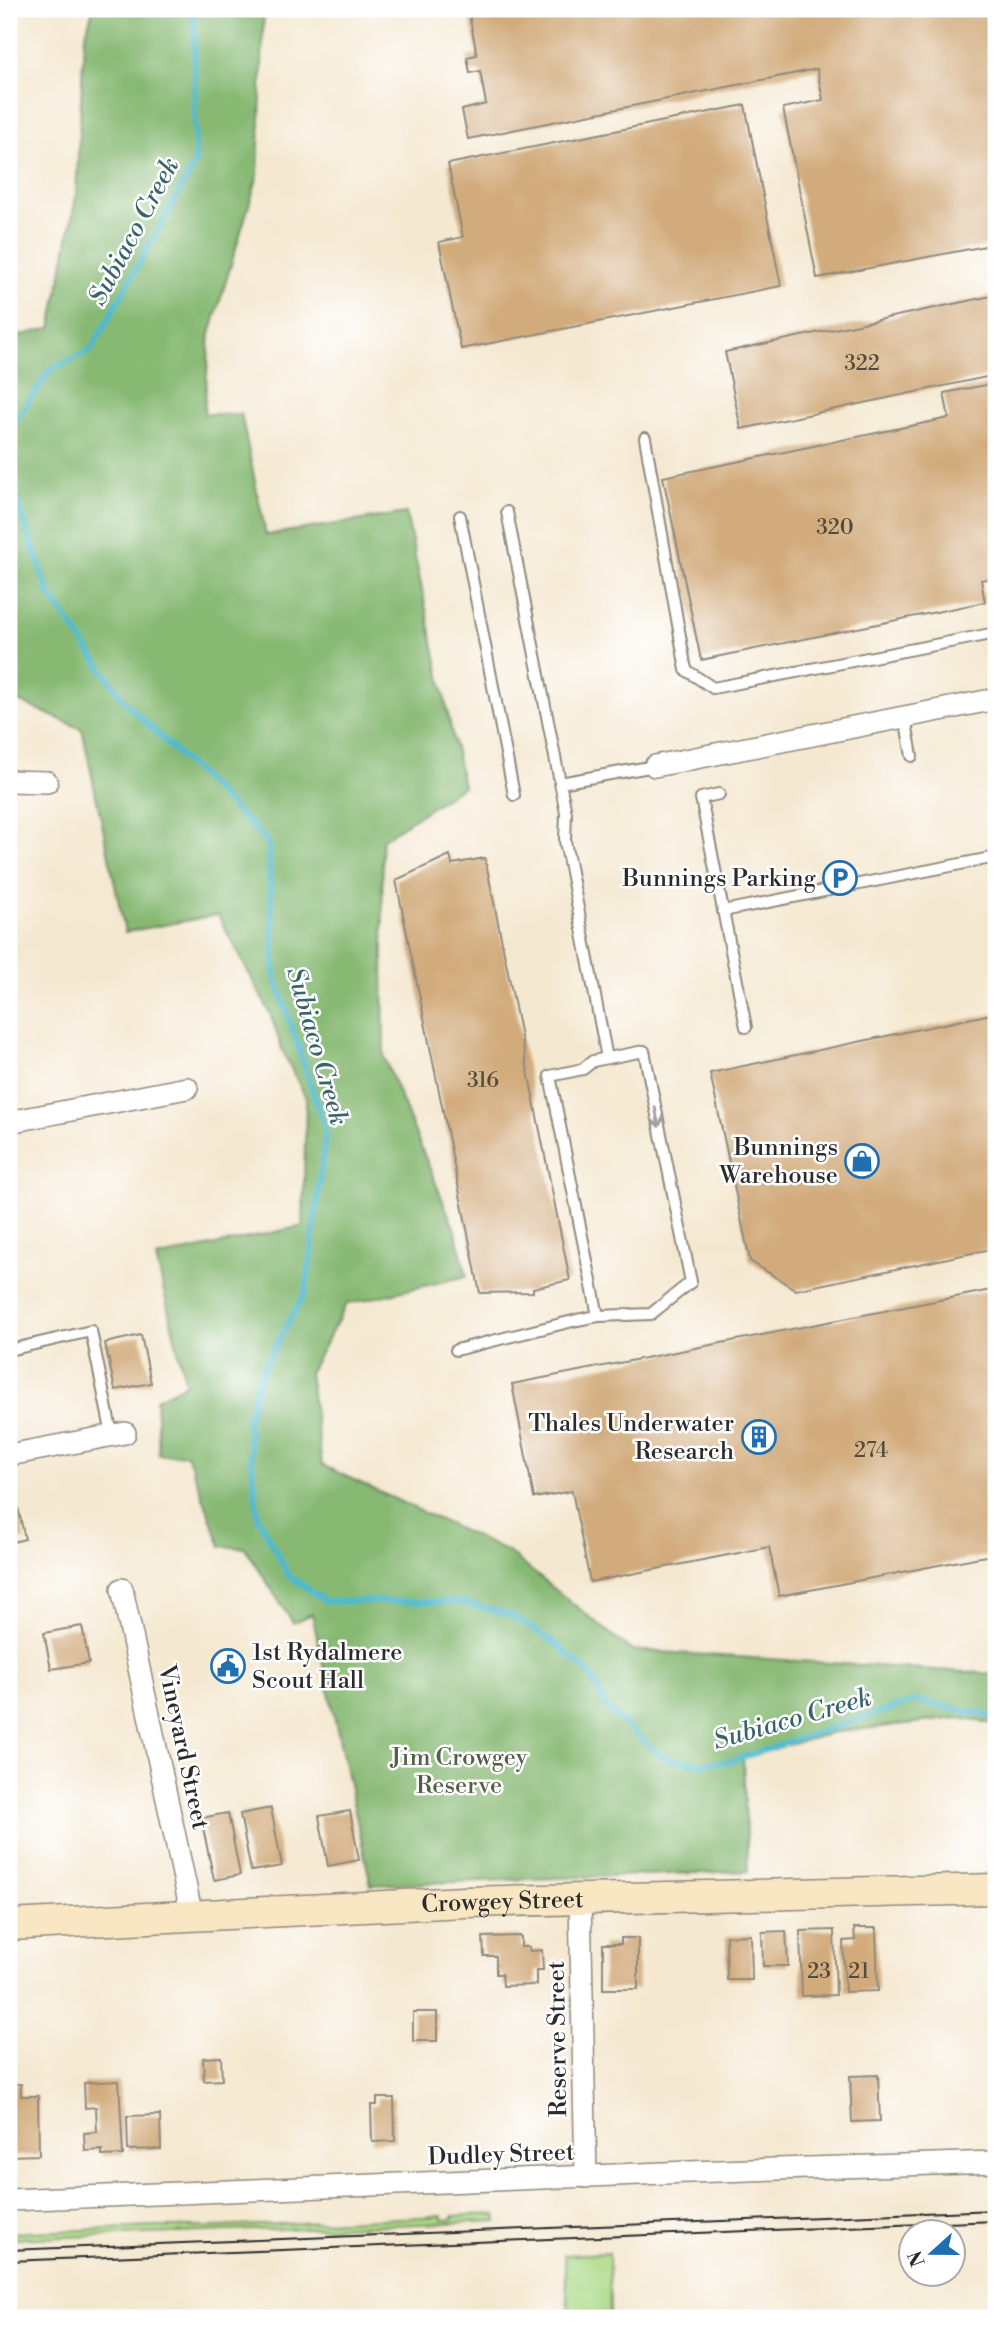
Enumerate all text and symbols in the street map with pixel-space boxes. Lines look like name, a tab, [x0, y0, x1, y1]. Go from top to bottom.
water label: Subiaco Creek	[81, 152, 186, 311]
house number: 322	[844, 351, 880, 377]
house number: 320	[816, 515, 854, 541]
parking icon: Bunnings Parking	[821, 859, 859, 897]
place label: Bunnings Parking	[621, 864, 817, 894]
water label: Subiaco Creek	[279, 963, 355, 1129]
house number: 316	[467, 1068, 499, 1094]
one-way arrow	[651, 1105, 665, 1128]
place label: Bunnings Warehouse	[718, 1133, 838, 1191]
shop icon: Bunnings Warehouse	[843, 1142, 881, 1180]
place label: Thales Underwater Research	[528, 1409, 734, 1467]
building icon: Thales Underwater Research	[740, 1418, 778, 1456]
house number: 274	[854, 1438, 888, 1464]
place label: 1st Rydalmere Scout Hall	[252, 1638, 402, 1696]
public building icon: 1st Rydalmere Scout Hall	[209, 1647, 247, 1685]
street label: Vineyard Street	[151, 1661, 215, 1833]
water label: Subiaco Creek	[709, 1681, 875, 1757]
park label: Jim Crowgey Reserve	[390, 1743, 528, 1801]
street label: Crowgey Street	[421, 1885, 584, 1920]
house number: 23	[807, 1959, 831, 1985]
house number: 21	[848, 1959, 870, 1985]
street label: Reserve Street	[542, 1960, 574, 2117]
street label: Dudley Street	[427, 2137, 575, 2173]
north arrow	[897, 2218, 967, 2288]
text: N	[903, 2247, 931, 2270]

